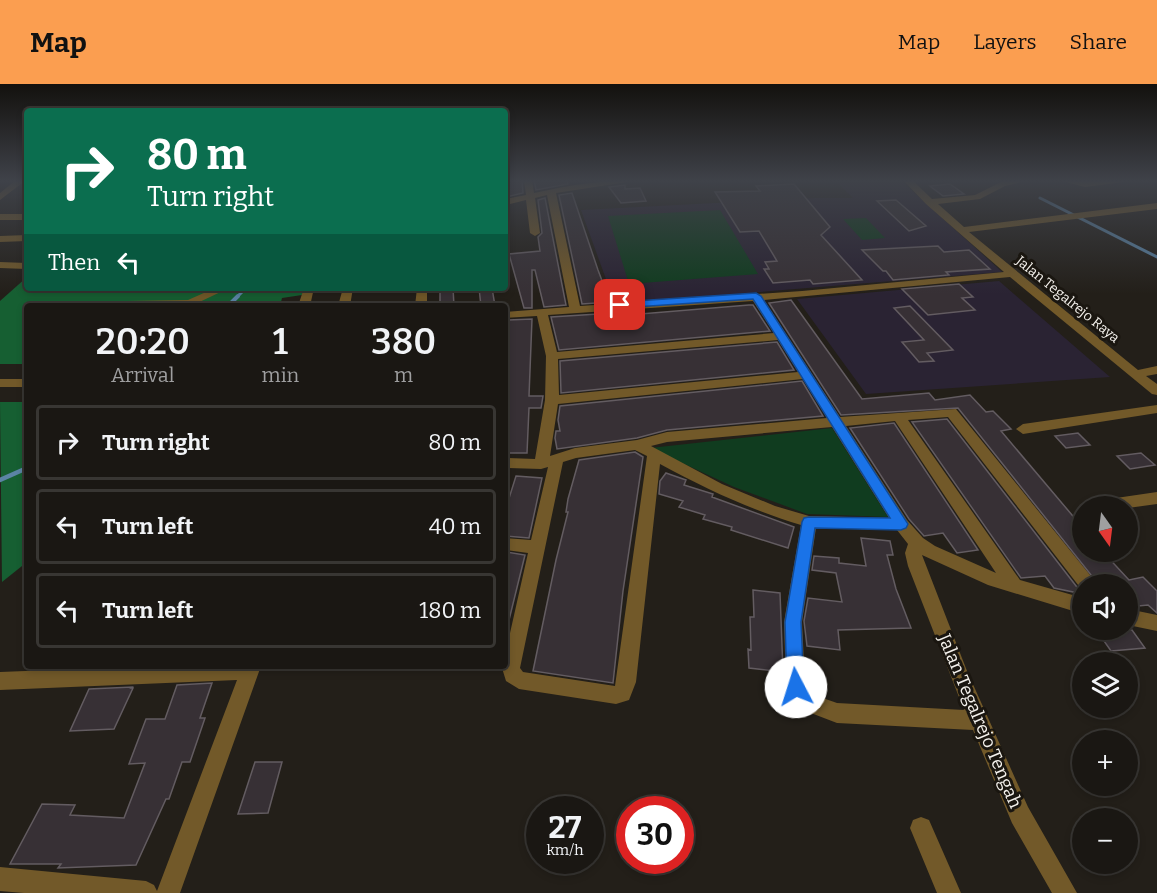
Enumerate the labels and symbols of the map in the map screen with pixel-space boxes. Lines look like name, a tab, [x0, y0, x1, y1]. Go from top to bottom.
street label: Jalan Tegalrejo Raya	[1012, 252, 1123, 347]
pin	[594, 279, 645, 330]
north arrow	[1072, 496, 1138, 562]
street label: Jalan Tegalrejo Tengah	[933, 630, 1027, 811]
position arrow	[764, 655, 828, 719]
speed limit sign: 30	[616, 796, 694, 874]

